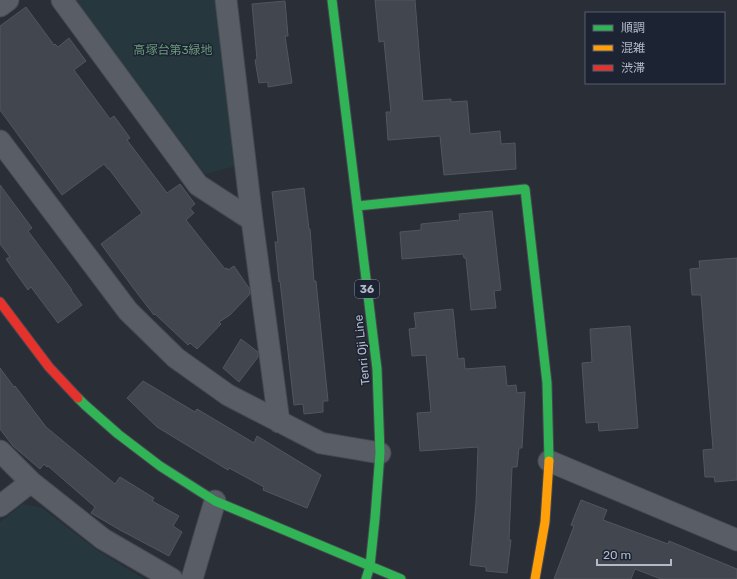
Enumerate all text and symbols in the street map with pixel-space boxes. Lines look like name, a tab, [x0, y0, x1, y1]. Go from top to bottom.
legend	[585, 12, 725, 84]
text: 順調	[621, 21, 645, 35]
text: 混雑	[621, 41, 645, 55]
park label: 高塚台第3緑地	[133, 43, 213, 57]
text: 渋滞	[621, 61, 645, 75]
road number: 36	[355, 280, 379, 298]
street label: Tenri Oji Line	[351, 314, 373, 386]
scale bar	[597, 541, 671, 567]
text: 20 m	[603, 548, 631, 562]

